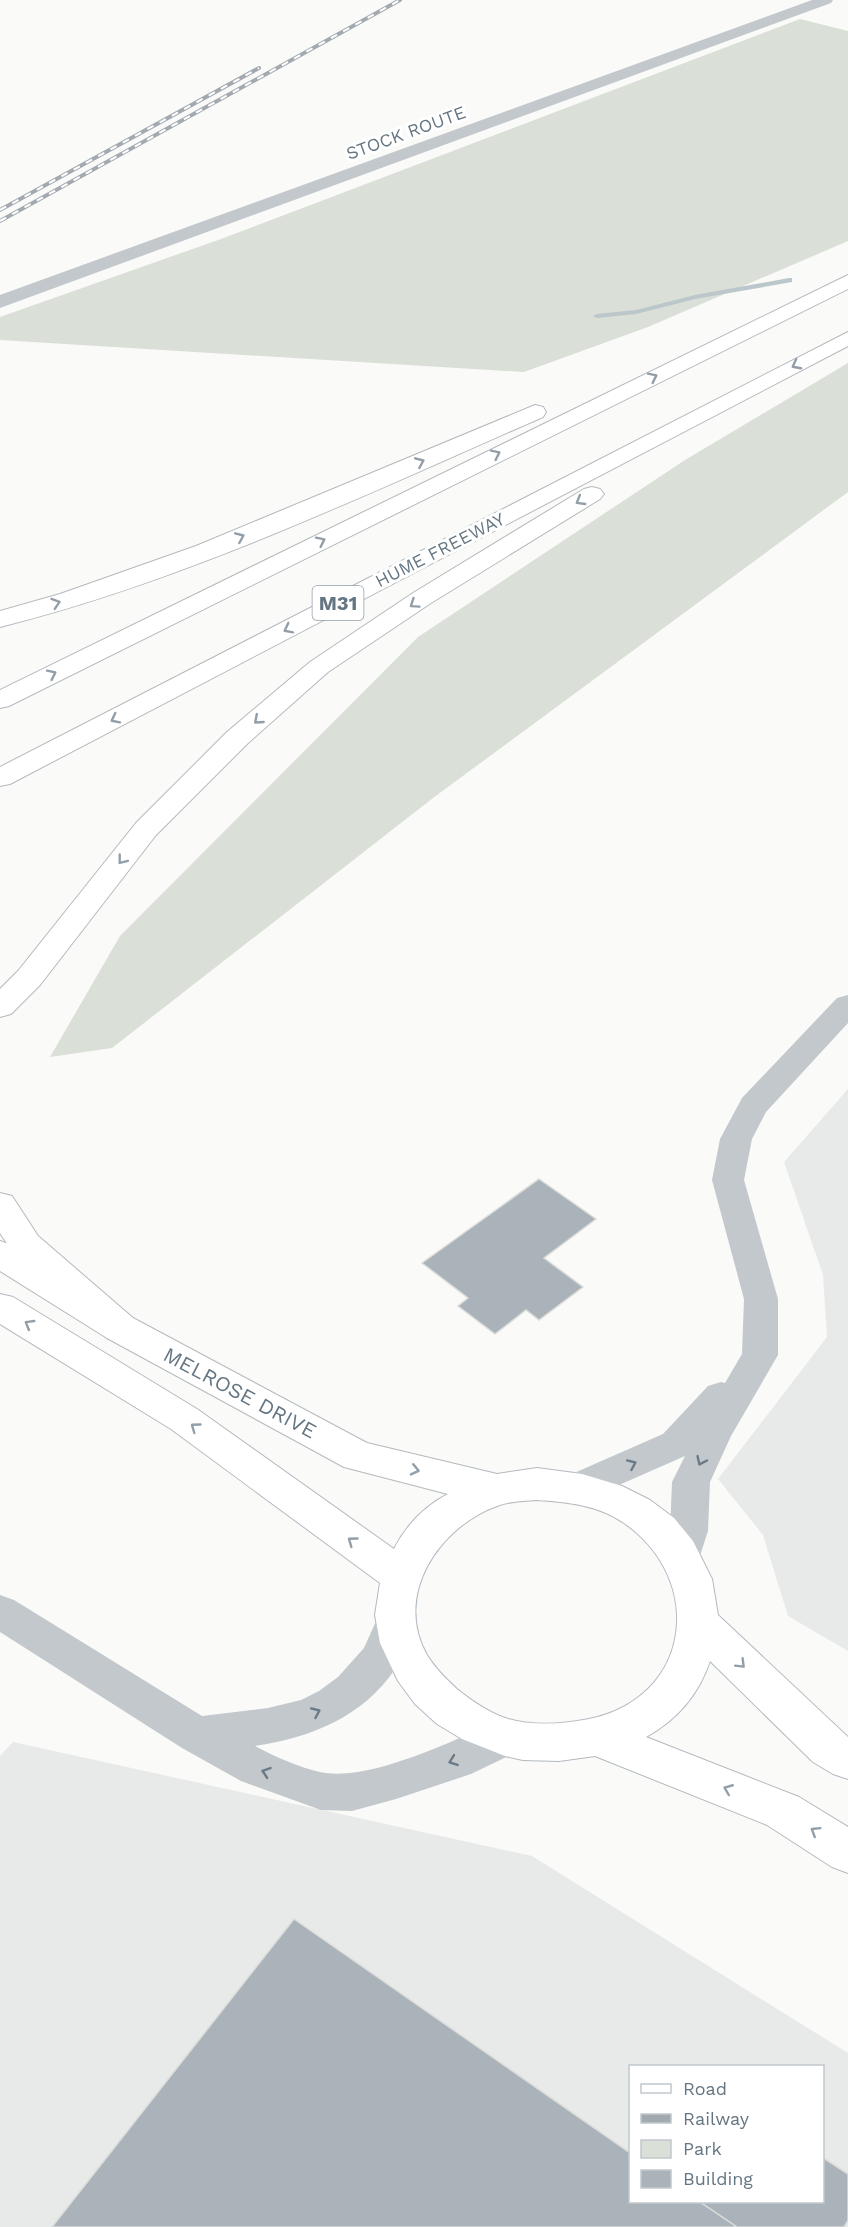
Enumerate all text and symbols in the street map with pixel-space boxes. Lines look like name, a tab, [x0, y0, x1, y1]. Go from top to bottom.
street label: STOCK ROUTE	[343, 101, 468, 164]
one-way arrow	[792, 358, 803, 369]
one-way arrow	[647, 372, 658, 384]
one-way arrow	[490, 450, 501, 462]
one-way arrow	[413, 457, 424, 469]
one-way arrow	[576, 494, 586, 506]
street label: HUME FREEWAY	[372, 508, 509, 591]
one-way arrow	[233, 532, 244, 544]
one-way arrow	[315, 537, 326, 548]
road number: M31	[312, 586, 364, 620]
one-way arrow	[409, 596, 420, 607]
one-way arrow	[50, 598, 61, 610]
one-way arrow	[283, 622, 294, 633]
one-way arrow	[46, 669, 57, 681]
one-way arrow	[110, 712, 121, 723]
one-way arrow	[254, 713, 265, 724]
one-way arrow	[118, 853, 129, 864]
one-way arrow	[24, 1321, 35, 1332]
street label: MELROSE DRIVE	[159, 1342, 321, 1443]
one-way arrow	[190, 1423, 201, 1434]
one-way arrow	[696, 1455, 708, 1466]
one-way arrow	[625, 1459, 636, 1471]
one-way arrow	[410, 1463, 420, 1476]
one-way arrow	[348, 1537, 359, 1548]
one-way arrow	[734, 1656, 745, 1667]
one-way arrow	[310, 1708, 321, 1720]
one-way arrow	[448, 1754, 459, 1767]
one-way arrow	[261, 1766, 272, 1779]
one-way arrow	[723, 1784, 734, 1796]
one-way arrow	[811, 1827, 821, 1839]
legend	[629, 2065, 824, 2203]
text: Road	[683, 2078, 727, 2099]
text: Railway	[683, 2108, 750, 2129]
text: Park	[683, 2138, 722, 2159]
text: Building	[683, 2168, 753, 2189]

